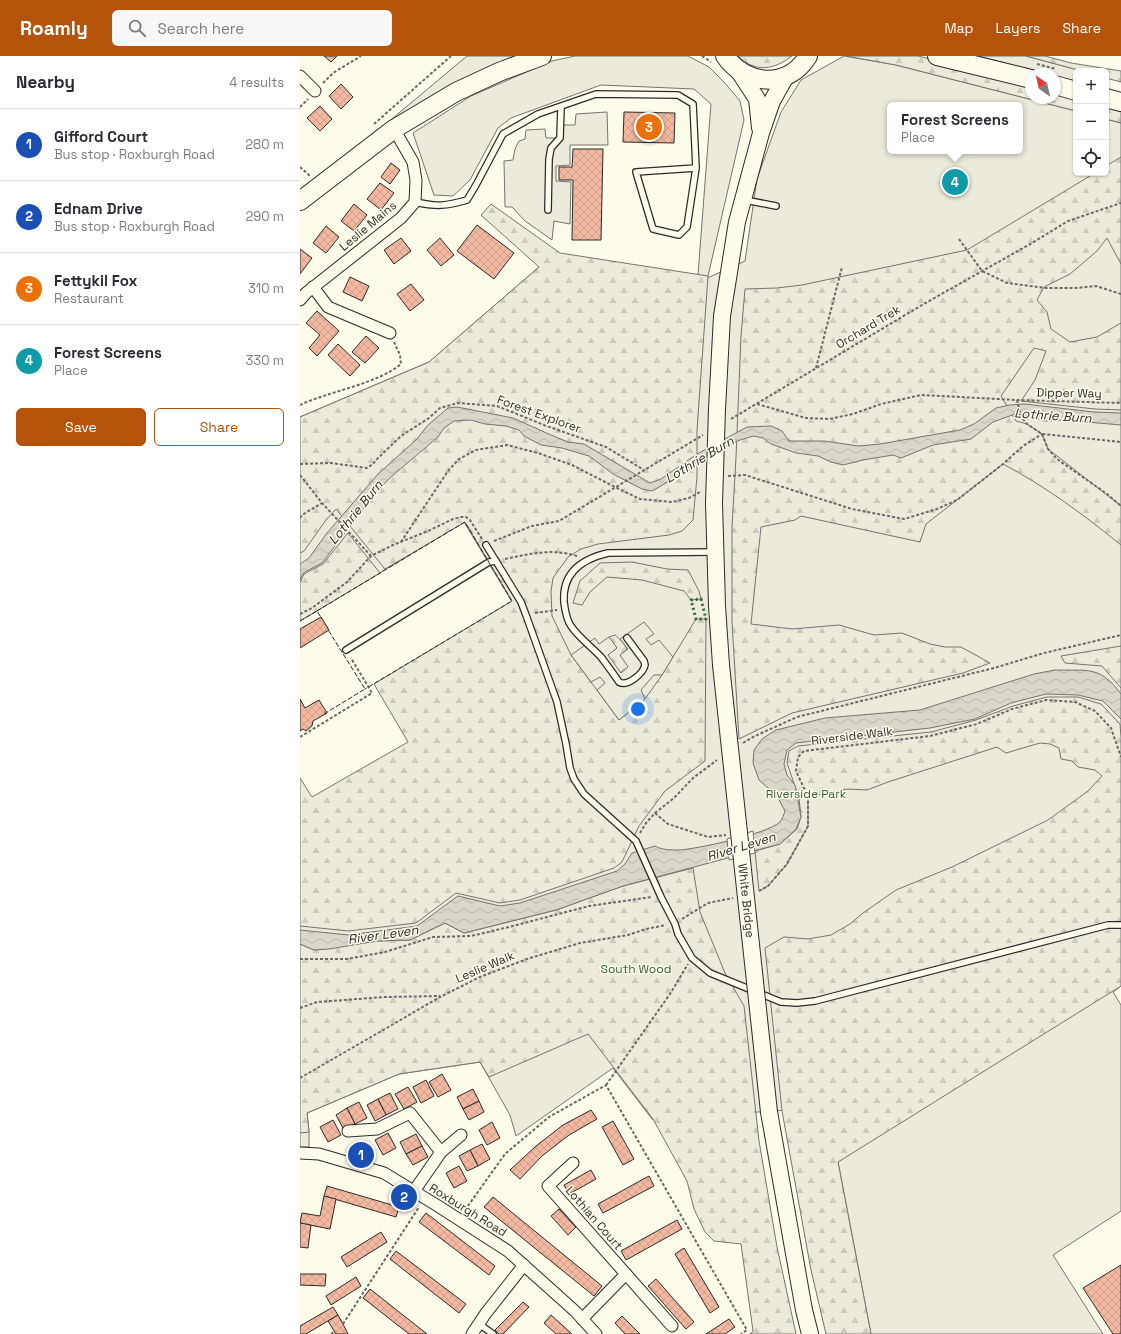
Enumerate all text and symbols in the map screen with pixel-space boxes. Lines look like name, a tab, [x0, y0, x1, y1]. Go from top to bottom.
search box	[112, 10, 392, 46]
text: Roamly	[20, 16, 88, 41]
icon: search	[126, 17, 148, 39]
text: Search here	[158, 19, 244, 38]
text: Map	[944, 19, 974, 37]
text: Layers	[996, 19, 1040, 37]
text: Share	[1062, 19, 1101, 37]
north arrow	[1025, 68, 1061, 104]
map controls	[1073, 68, 1109, 176]
button: +	[1073, 68, 1109, 104]
text: Nearby	[16, 71, 75, 93]
text: 4 results	[229, 74, 284, 91]
popup	[887, 102, 1023, 154]
button: −	[1073, 104, 1109, 140]
text: Forest Screens	[901, 110, 1009, 129]
pin: 3	[636, 112, 662, 142]
text: Gifford Court	[54, 127, 148, 146]
text: Place	[901, 129, 935, 146]
text: 1	[26, 136, 32, 153]
text: 280 m	[245, 136, 284, 153]
button: locate	[1073, 140, 1109, 176]
text: Bus stop · Roxburgh Road	[54, 146, 215, 163]
pin: 4	[942, 167, 968, 197]
street label: Leslie Mains	[336, 197, 400, 255]
text: Ednam Drive	[54, 199, 143, 218]
text: 2	[25, 208, 33, 225]
text: 290 m	[245, 208, 284, 225]
text: Bus stop · Roxburgh Road	[54, 218, 215, 235]
text: Fettykil Fox	[54, 271, 137, 290]
text: 3	[25, 280, 33, 297]
text: 310 m	[248, 280, 284, 297]
text: Restaurant	[54, 290, 124, 307]
street label: Orchard Trek	[833, 301, 904, 353]
text: Forest Screens	[54, 343, 162, 362]
text: 4	[25, 352, 33, 369]
text: 330 m	[245, 352, 284, 369]
text: Place	[54, 362, 88, 379]
street label: Dipper Way	[1036, 384, 1102, 402]
street label: Forest Explorer	[495, 391, 583, 437]
water label: Lothrie Burn	[1014, 404, 1093, 427]
button: Save	[16, 408, 146, 446]
button: Share	[154, 408, 284, 446]
water label: Lothrie Burn	[662, 432, 738, 487]
water label: Lothrie Burn	[324, 476, 387, 548]
your location	[628, 699, 648, 719]
street label: Riverside Walk	[810, 723, 894, 749]
park label: Riverside Park	[766, 786, 847, 802]
water label: River Leven	[705, 828, 779, 865]
street label: White Bridge	[734, 863, 758, 938]
water label: River Leven	[347, 921, 420, 948]
street label: Leslie Walk	[453, 947, 517, 987]
park label: South Wood	[601, 961, 671, 977]
pin: 1	[348, 1140, 374, 1170]
street label: Roxburgh Road	[426, 1180, 510, 1240]
pin: 2	[391, 1182, 417, 1212]
street label: Lothian Court	[562, 1183, 626, 1253]

